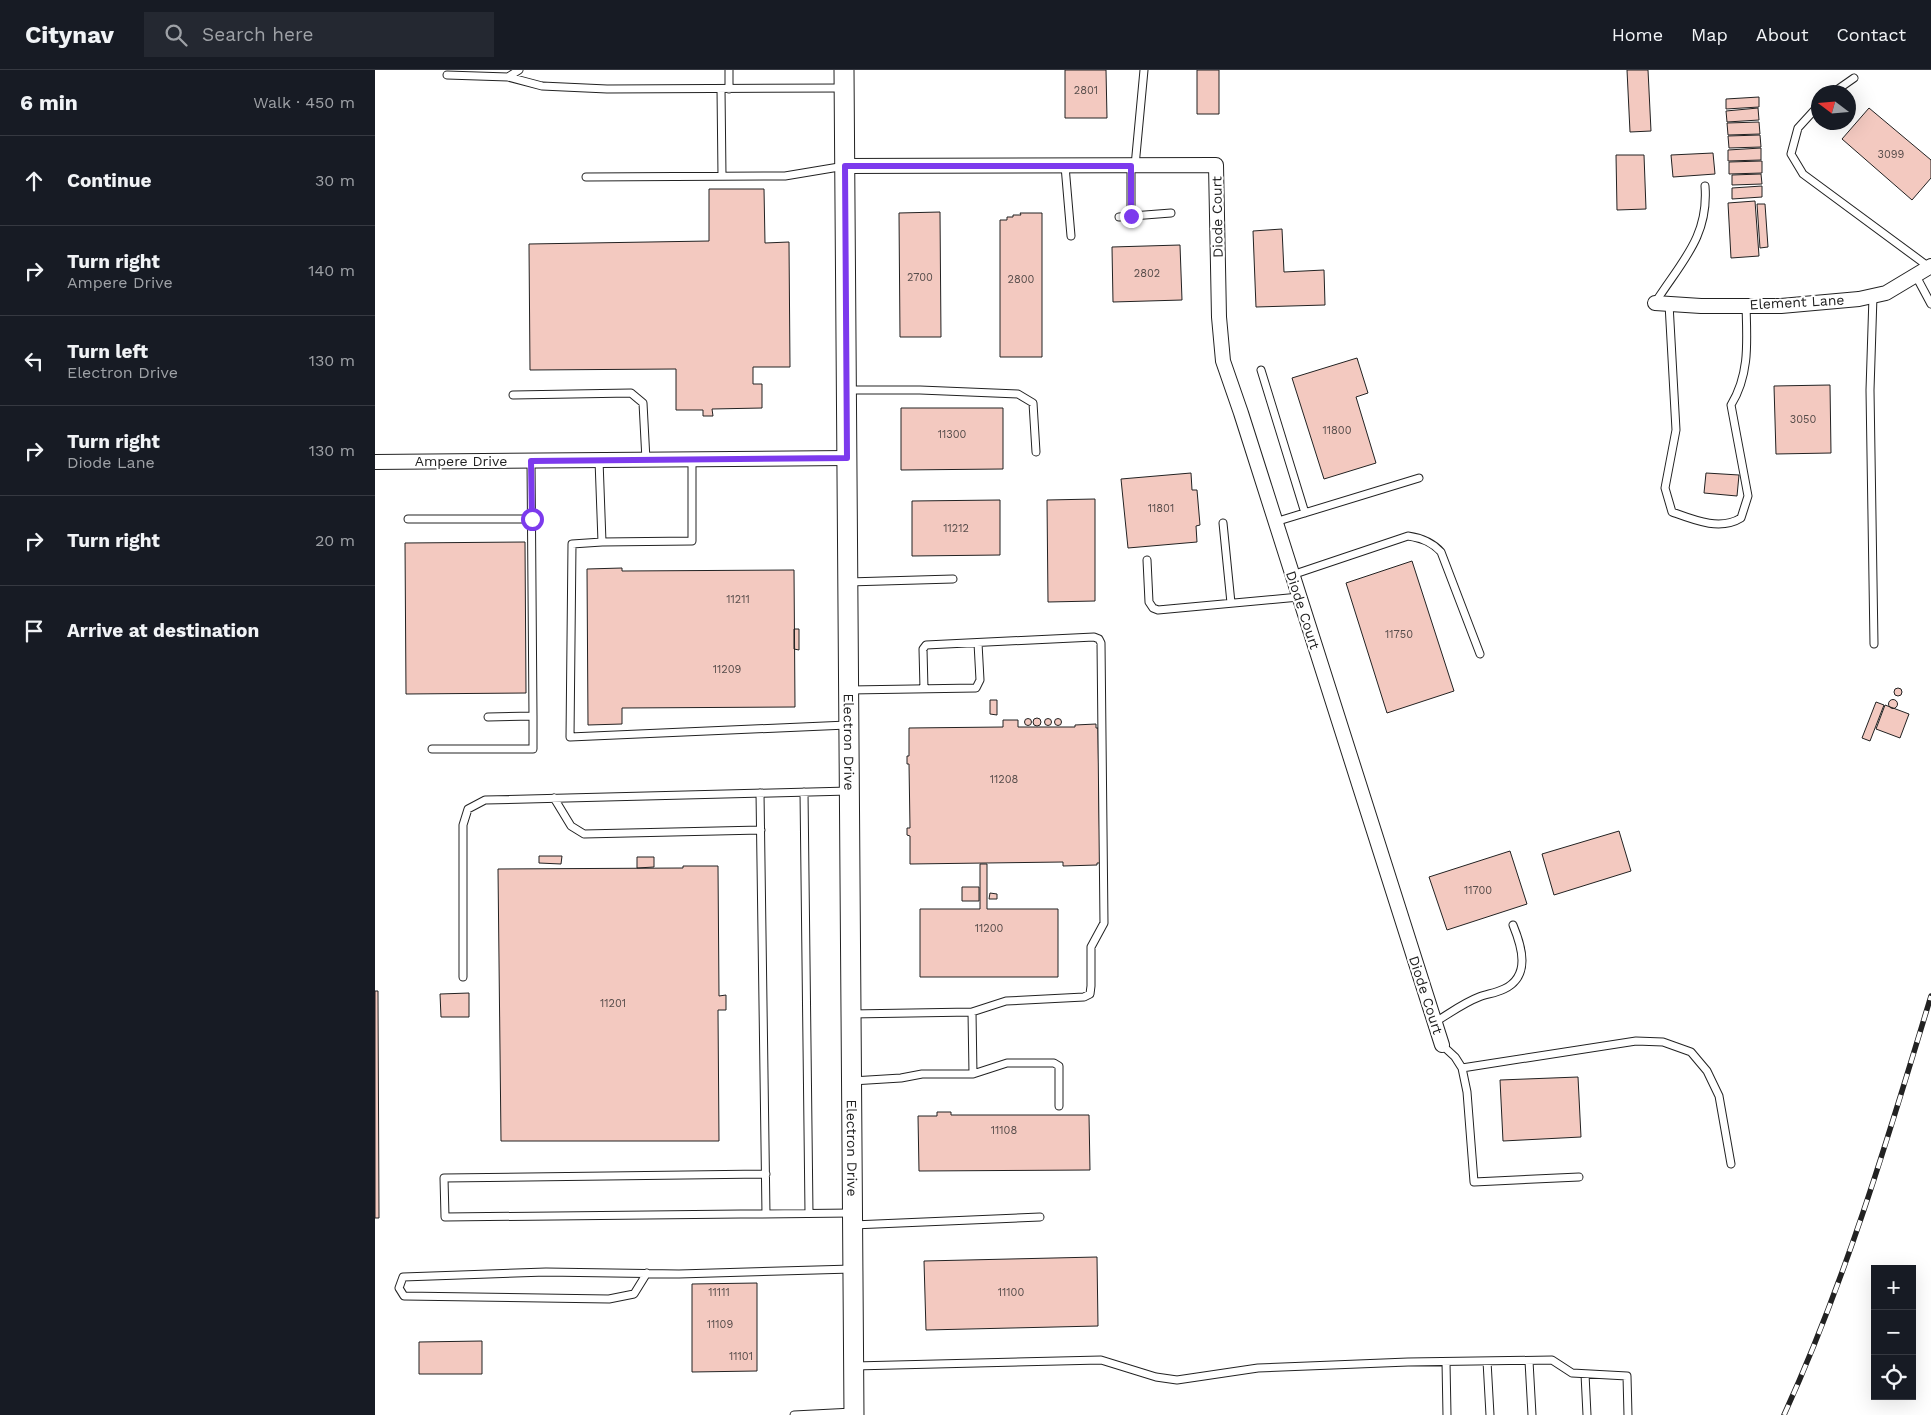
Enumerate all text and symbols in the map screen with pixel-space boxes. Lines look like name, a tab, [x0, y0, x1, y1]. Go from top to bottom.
search box	[144, 12, 494, 57]
text: Citynav	[25, 21, 114, 49]
icon: search	[162, 21, 190, 49]
text: Search here	[202, 23, 313, 46]
text: Home	[1612, 24, 1663, 45]
text: Map	[1691, 24, 1728, 45]
text: About	[1756, 24, 1808, 45]
text: Contact	[1836, 24, 1906, 45]
house number: 2801	[1074, 84, 1098, 97]
north arrow	[1811, 85, 1856, 130]
text: 6 min	[20, 90, 78, 115]
text: Walk · 450 m	[253, 93, 355, 112]
house number: 3099	[1878, 148, 1905, 161]
icon: ahead	[20, 167, 48, 195]
text: Continue	[67, 169, 151, 192]
text: 30 m	[315, 171, 355, 190]
street label: Diode Court	[1208, 176, 1226, 258]
route end	[1120, 205, 1143, 228]
text: Turn right	[67, 250, 160, 273]
icon: right	[20, 257, 48, 285]
text: 140 m	[308, 261, 355, 280]
house number: 2802	[1134, 267, 1160, 280]
house number: 2700	[907, 271, 933, 284]
text: Ampere Drive	[67, 273, 173, 292]
house number: 2800	[1008, 273, 1035, 286]
street label: Element Lane	[1749, 292, 1845, 312]
text: Turn left	[67, 340, 148, 363]
icon: left	[20, 347, 48, 375]
text: 130 m	[309, 351, 355, 370]
text: Electron Drive	[67, 363, 178, 382]
house number: 3050	[1790, 413, 1816, 426]
house number: 11800	[1322, 424, 1352, 437]
house number: 11300	[938, 428, 966, 441]
text: Turn right	[67, 430, 160, 453]
icon: right	[20, 437, 48, 465]
text: 130 m	[309, 441, 355, 460]
text: Diode Lane	[67, 453, 155, 472]
street label: Ampere Drive	[415, 453, 507, 469]
house number: 11801	[1148, 502, 1174, 515]
route start	[521, 508, 544, 531]
house number: 11212	[943, 522, 969, 535]
icon: right	[20, 527, 48, 555]
text: Turn right	[67, 529, 160, 552]
text: 20 m	[315, 531, 355, 550]
street label: Diode Court	[1283, 569, 1323, 651]
house number: 11211	[726, 593, 750, 606]
icon: arrive	[20, 617, 48, 645]
text: Arrive at destination	[67, 619, 259, 642]
house number: 11750	[1385, 628, 1413, 641]
house number: 11209	[713, 663, 742, 676]
street label: Electron Drive	[841, 693, 857, 791]
house number: 11208	[990, 773, 1019, 786]
house number: 11700	[1464, 884, 1492, 897]
house number: 11200	[975, 922, 1003, 935]
street label: Diode Court	[1406, 954, 1446, 1036]
house number: 11201	[600, 997, 626, 1010]
street label: Electron Drive	[844, 1099, 860, 1197]
house number: 11108	[991, 1124, 1017, 1137]
map controls	[1871, 1265, 1916, 1400]
button: +	[1871, 1265, 1916, 1310]
house number: 11111	[708, 1286, 730, 1299]
house number: 11100	[998, 1286, 1024, 1299]
button: −	[1871, 1310, 1916, 1355]
house number: 11109	[707, 1318, 733, 1331]
house number: 11101	[729, 1350, 753, 1363]
button: locate	[1871, 1355, 1916, 1400]

